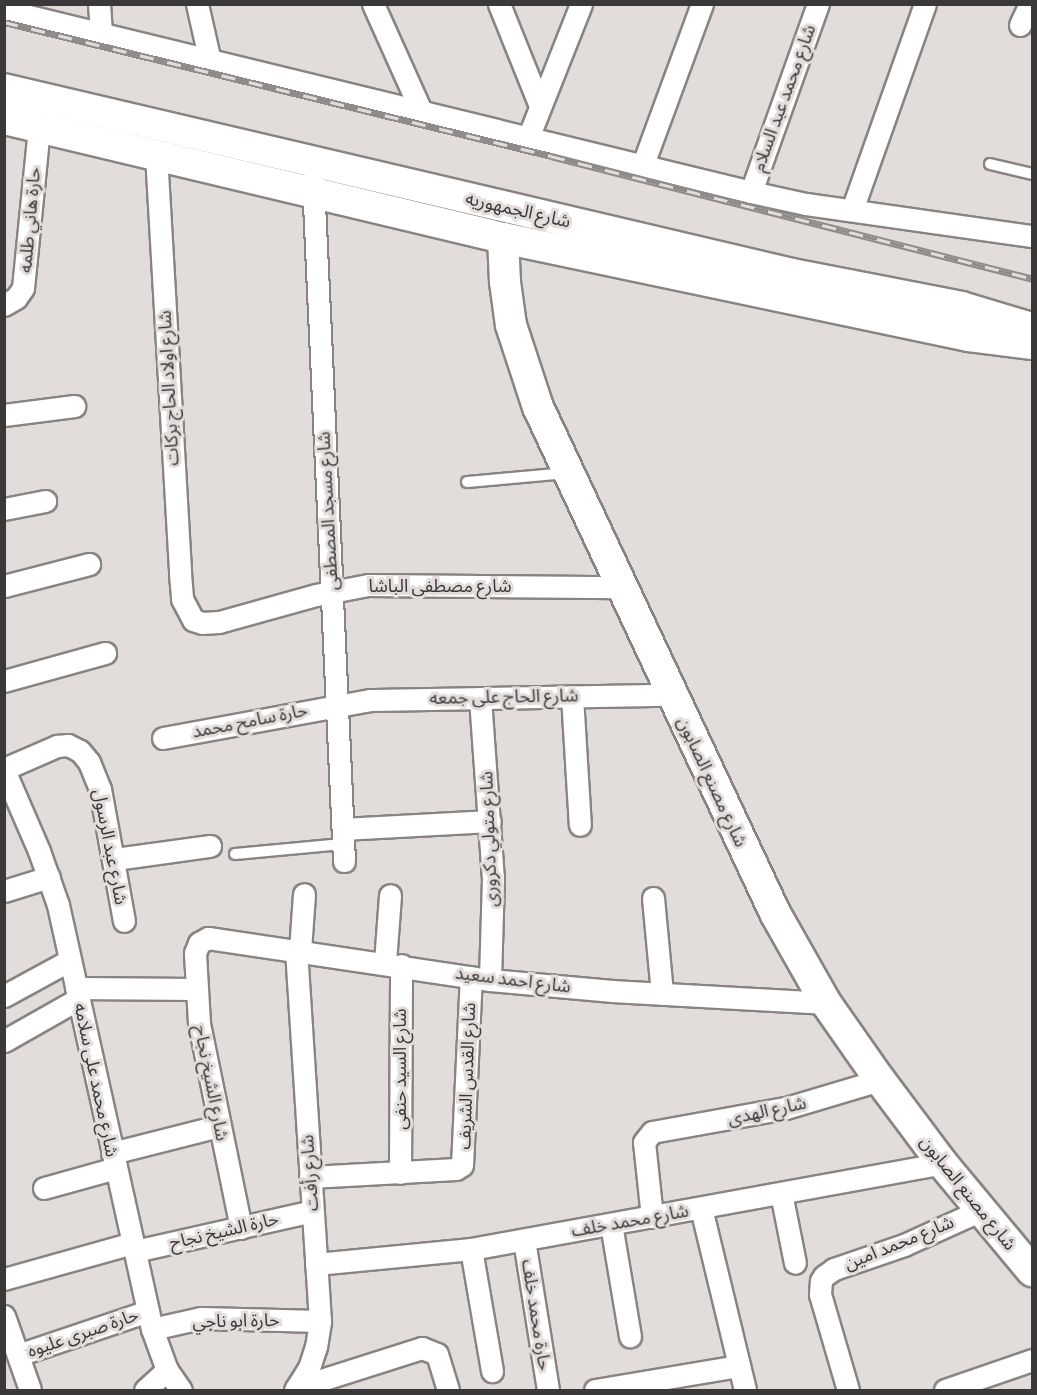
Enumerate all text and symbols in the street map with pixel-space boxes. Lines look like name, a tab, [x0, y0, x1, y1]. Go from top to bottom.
street label: شارع محمد عبد السلام	[747, 22, 821, 174]
street label: حارة هاني طلمه	[15, 166, 45, 274]
street label: شارع الجمهوريه	[463, 187, 573, 233]
street label: شارع اولاد الحاج بركات	[154, 310, 184, 466]
street label: شارع مسجد المصطفى	[313, 431, 343, 591]
street label: شارع مصطفى الباشا	[368, 575, 512, 597]
street label: شارع الحاج على جمعه	[429, 685, 579, 709]
street label: حارة سامح محمد	[190, 699, 310, 743]
street label: شارع مصنع الصابون	[672, 714, 752, 850]
street label: شارع متولي دكرورى	[476, 771, 502, 907]
street label: شارع عبد الرسول	[88, 787, 132, 907]
street label: شارع احمد سعيد	[454, 962, 572, 998]
street label: شارع محمد على سلامه	[69, 1001, 123, 1159]
street label: شارع القدس الشريف	[454, 1002, 480, 1150]
street label: شارع السيد حنفى	[389, 1008, 411, 1130]
street label: شارع الشيخ نجاح	[189, 1023, 233, 1143]
street label: شارع الهدى	[726, 1092, 808, 1130]
street label: شارع مصنع الصابون	[915, 1131, 1021, 1255]
street label: شارع رأفت	[297, 1134, 323, 1212]
street label: شارع محمد خلف	[570, 1200, 690, 1242]
street label: حارة الشيخ نجاح	[167, 1208, 281, 1254]
street label: شارع محمد امين	[841, 1211, 957, 1275]
street label: حارة محمد خلف	[517, 1258, 555, 1372]
street label: حارة صبرى عليوه	[25, 1304, 141, 1362]
street label: حارة ابو ناجي	[192, 1309, 280, 1333]

